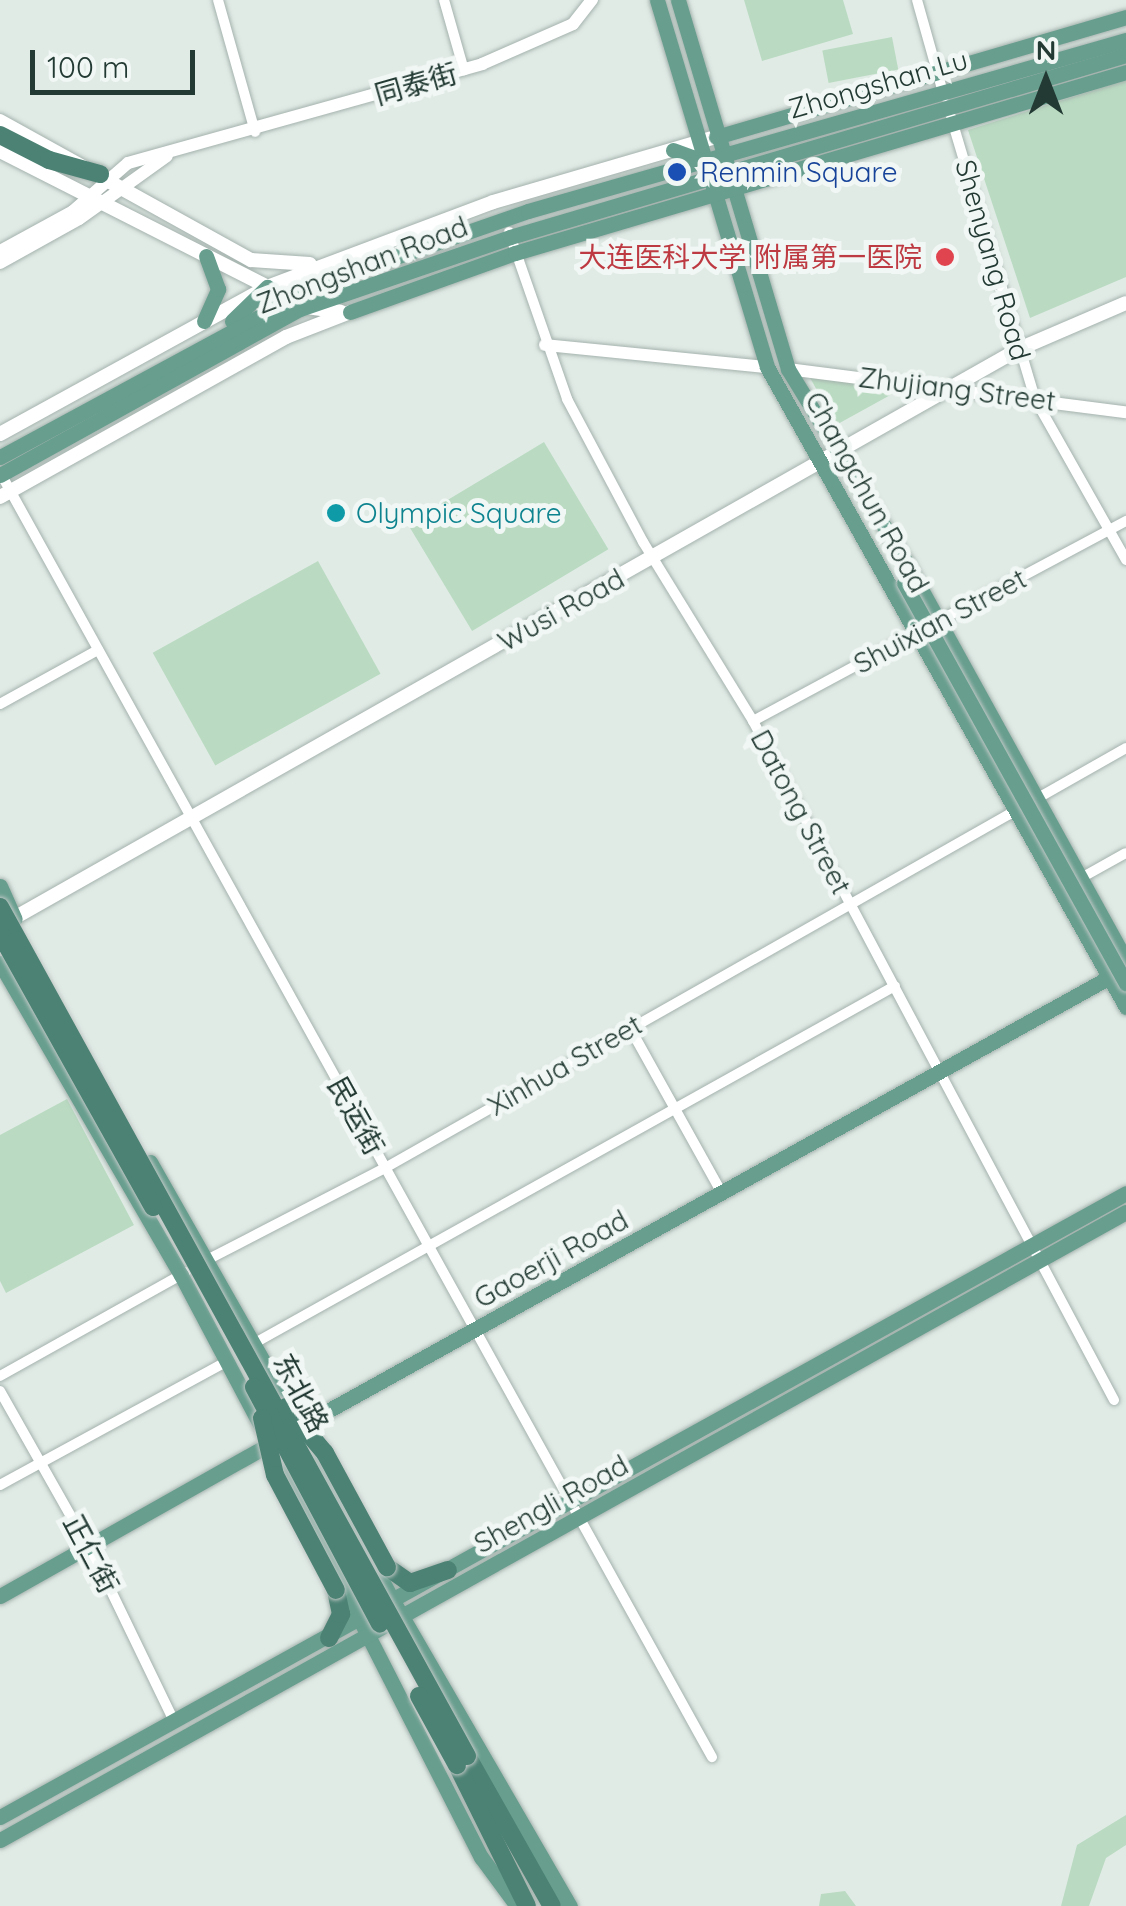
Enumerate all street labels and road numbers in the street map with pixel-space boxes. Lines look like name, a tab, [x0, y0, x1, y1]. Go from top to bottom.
street label: Zhongshan Lu	[785, 42, 971, 126]
street label: 同泰街	[371, 56, 461, 112]
street label: Shenyang Road	[948, 156, 1038, 364]
street label: Zhongshan Road	[252, 209, 472, 321]
street label: Zhujiang Street	[857, 360, 1057, 418]
street label: Changchun Road	[798, 386, 936, 598]
street label: Shuixian Street	[848, 561, 1032, 681]
street label: Wusi Road	[492, 562, 630, 658]
street label: Datong Street	[744, 724, 858, 900]
street label: Xinhua Street	[482, 1007, 648, 1123]
street label: 民运街	[321, 1071, 391, 1161]
street label: Gaoerji Road	[468, 1203, 634, 1315]
street label: 东北路	[266, 1348, 336, 1438]
street label: Shengli Road	[468, 1448, 634, 1560]
street label: 正仁街	[56, 1509, 126, 1599]

